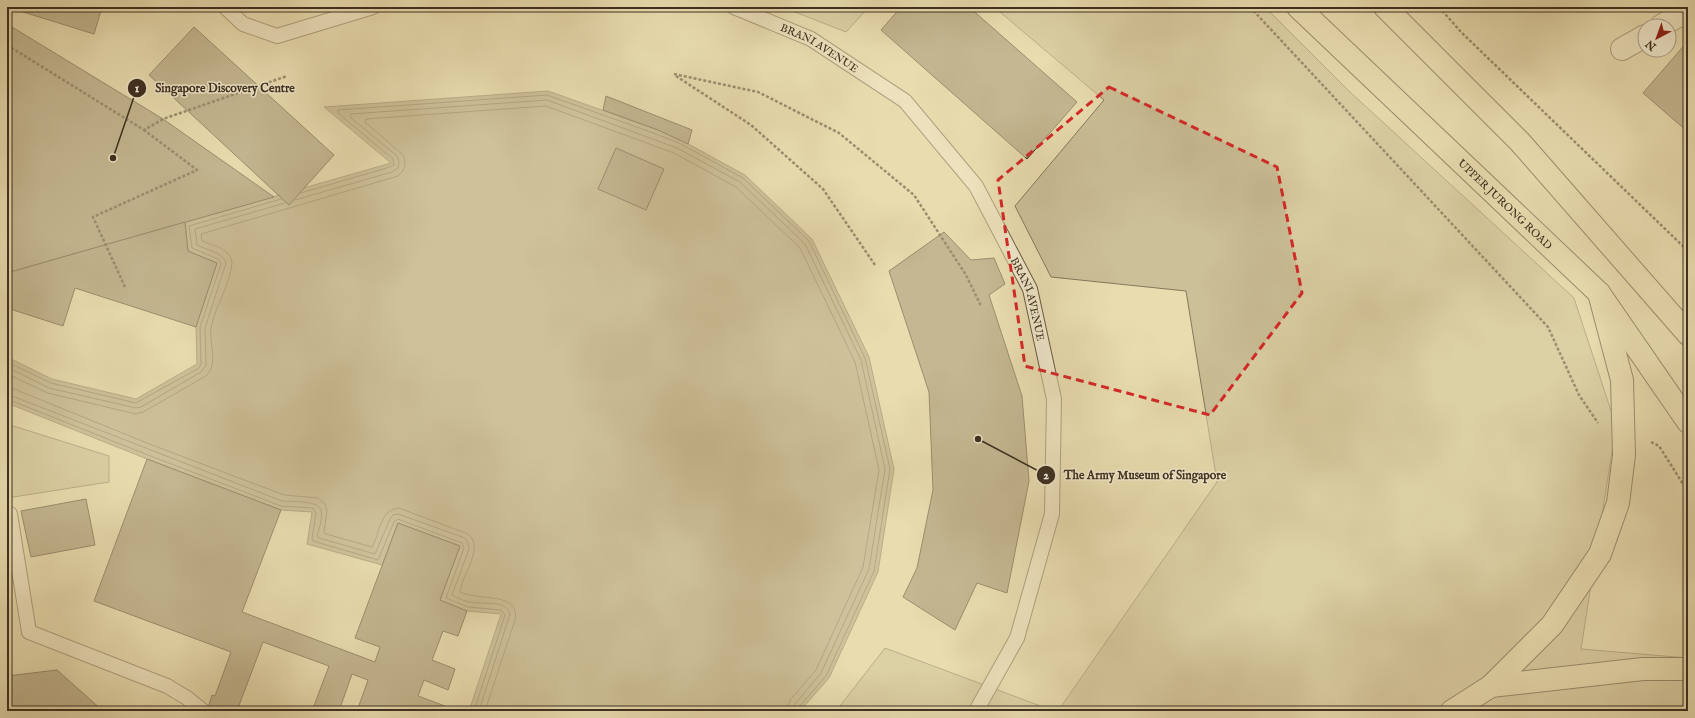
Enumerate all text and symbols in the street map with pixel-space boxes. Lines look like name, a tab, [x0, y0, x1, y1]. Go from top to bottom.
north arrow	[1637, 18, 1677, 58]
street label: BRANI AVENUE	[778, 21, 861, 76]
text: N	[1643, 36, 1660, 54]
callout: Singapore Discovery Centre	[127, 76, 303, 100]
text: 1	[135, 81, 140, 96]
text: Singapore Discovery Centre	[155, 81, 295, 97]
street label: UPPER JURONG ROAD	[1454, 157, 1555, 253]
street label: BRANI AVENUE	[1007, 255, 1047, 343]
callout: The Army Museum of Singapore	[1036, 463, 1235, 487]
text: 2	[1043, 468, 1049, 483]
text: The Army Museum of Singapore	[1063, 468, 1227, 484]

